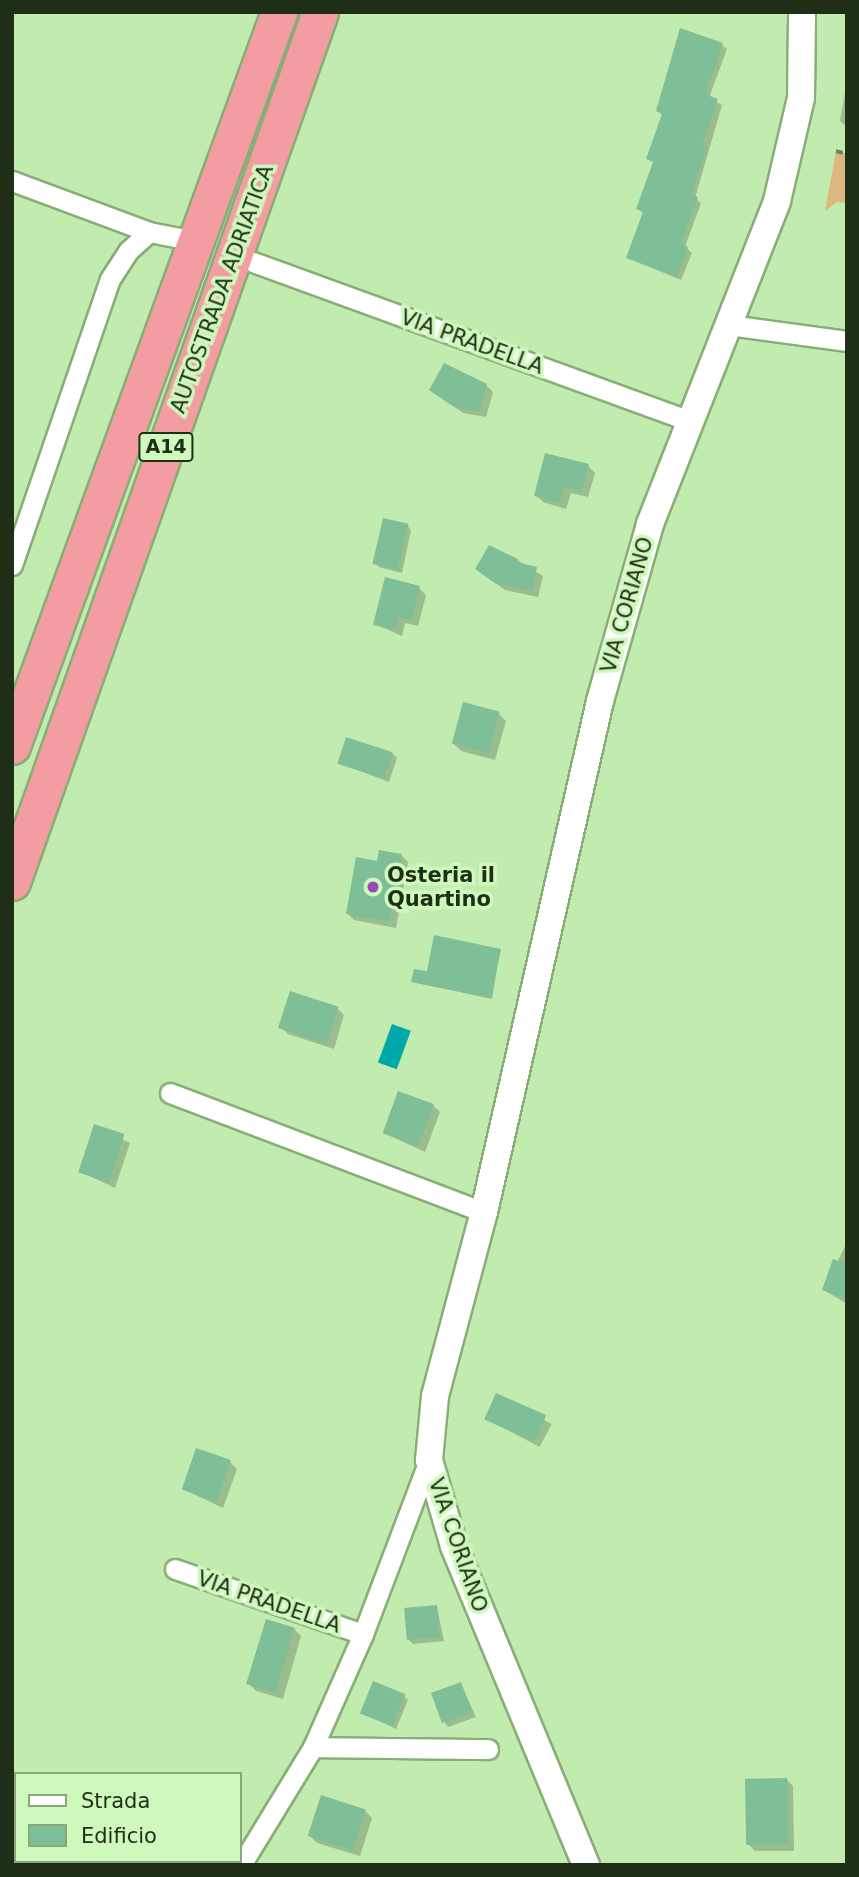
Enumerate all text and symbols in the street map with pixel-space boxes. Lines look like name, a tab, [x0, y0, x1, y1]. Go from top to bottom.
street label: AUTOSTRADA ADRIATICA	[165, 161, 279, 417]
street label: VIA PRADELLA	[397, 304, 547, 380]
road number: A14	[138, 432, 194, 462]
street label: VIA CORIANO	[596, 534, 658, 676]
place label: Osteria il Quartino	[387, 862, 495, 912]
marker: Osteria il Quartino	[365, 879, 381, 895]
street label: VIA CORIANO	[423, 1475, 493, 1615]
street label: VIA PRADELLA	[194, 1566, 344, 1638]
legend	[14, 1772, 242, 1863]
text: Strada	[81, 1789, 150, 1813]
text: Edificio	[81, 1824, 157, 1848]

